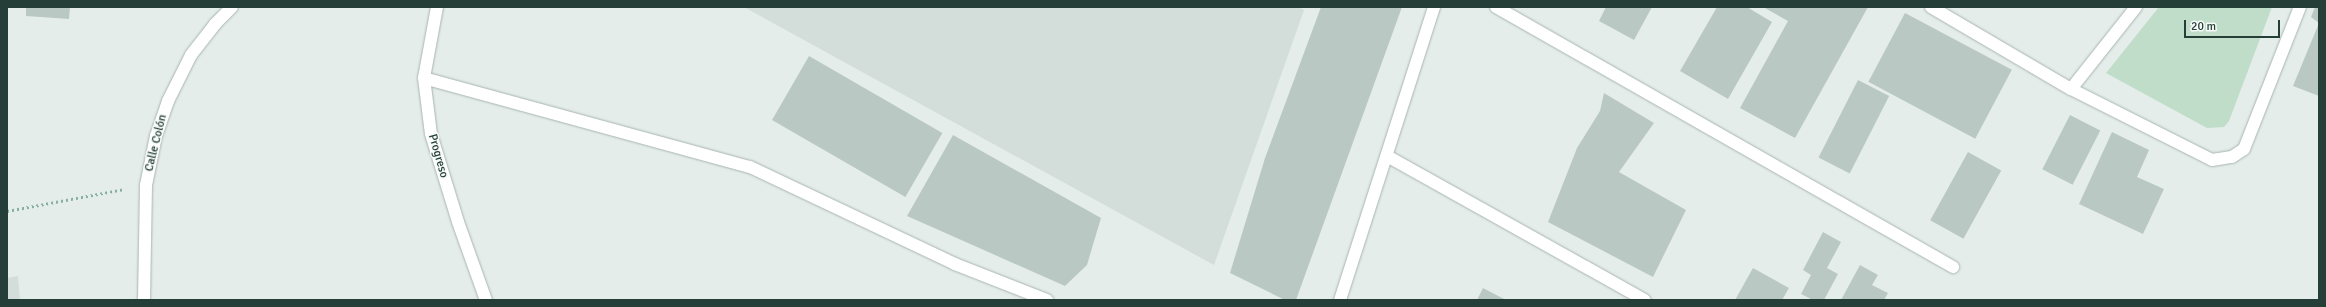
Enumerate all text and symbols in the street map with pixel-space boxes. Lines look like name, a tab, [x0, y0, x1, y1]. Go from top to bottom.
scale bar	[2186, 12, 2282, 38]
text: 20 m	[2191, 19, 2216, 34]
street label: Calle Colón	[142, 113, 170, 173]
street label: Progreso	[425, 132, 451, 180]

